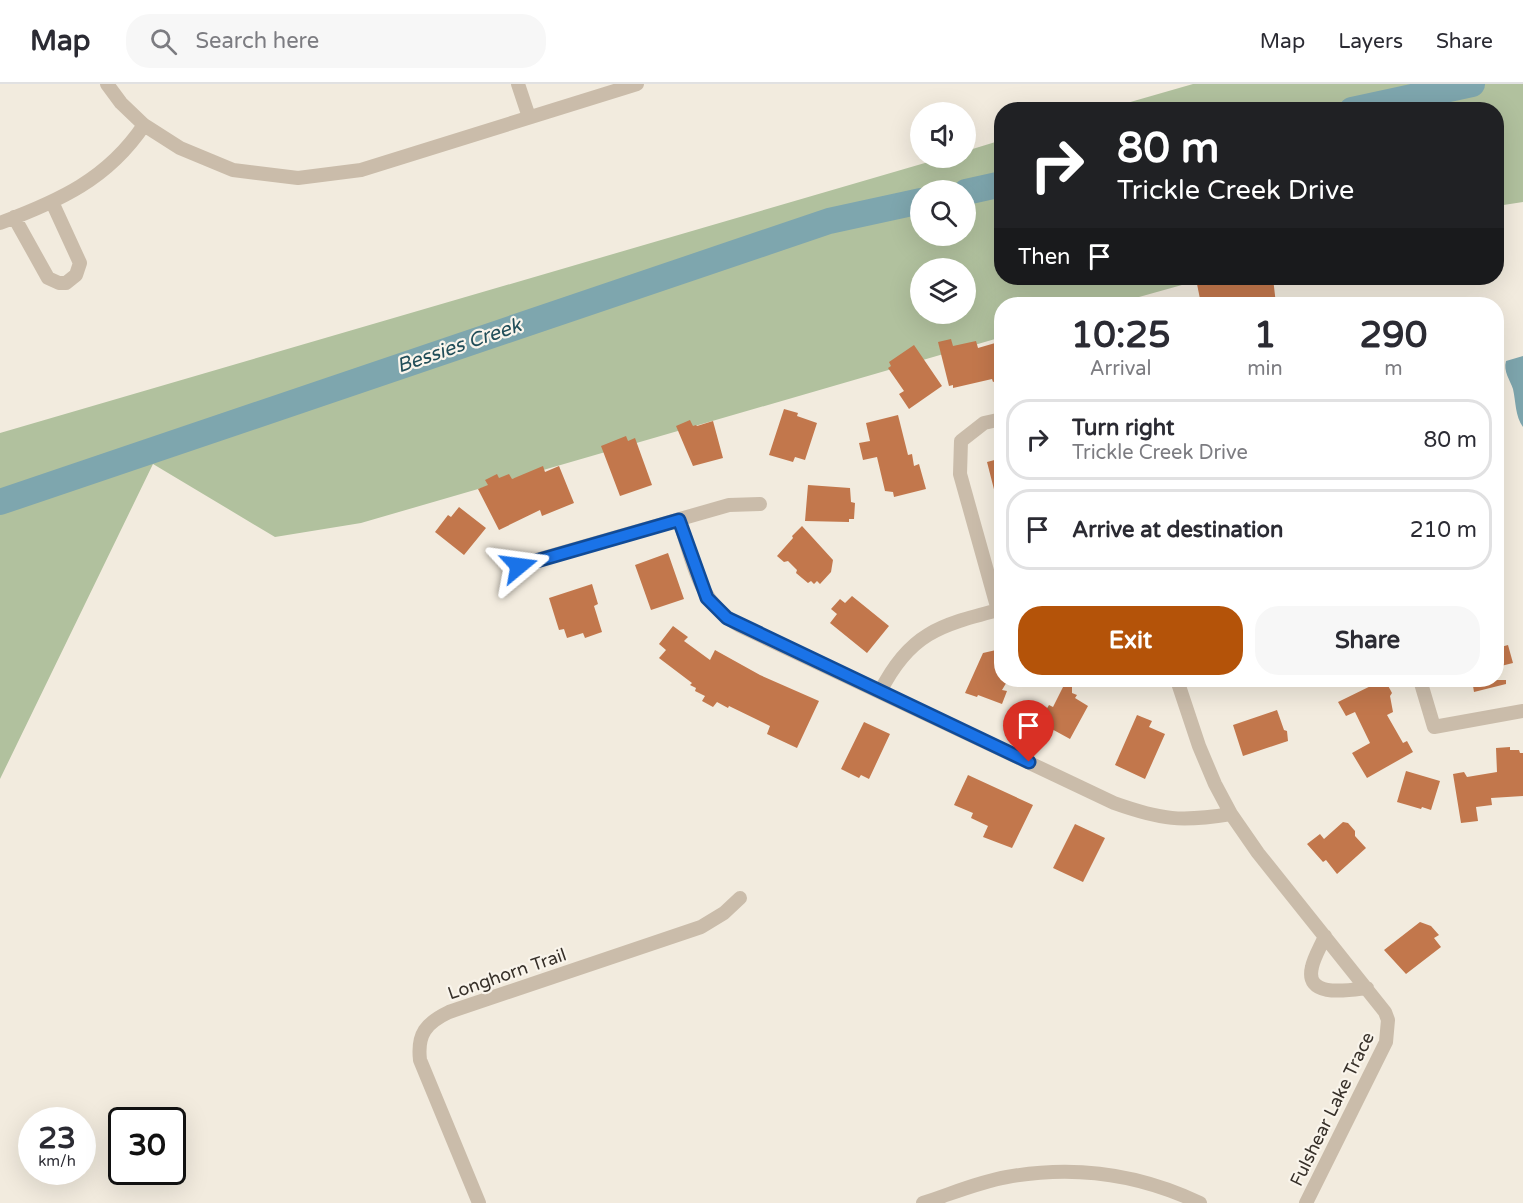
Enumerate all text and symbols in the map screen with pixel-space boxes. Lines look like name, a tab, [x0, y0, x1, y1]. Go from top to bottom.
search box	[126, 14, 546, 68]
text: Map	[30, 24, 90, 58]
icon: search	[147, 25, 180, 58]
text: Search here	[195, 28, 319, 54]
text: Map	[1260, 29, 1305, 54]
text: Layers	[1338, 29, 1403, 54]
text: Share	[1436, 29, 1493, 54]
map controls	[910, 102, 976, 324]
button: sound	[910, 102, 976, 168]
text: 80 m	[1117, 123, 1219, 174]
icon: right	[1018, 126, 1096, 204]
text: Trickle Creek Drive	[1117, 174, 1354, 207]
button: search	[910, 180, 976, 246]
icon: arrive	[1083, 240, 1116, 273]
text: Then	[1018, 244, 1071, 270]
button: layers	[910, 258, 976, 324]
water label: Bessies Creek	[394, 313, 526, 379]
text: 10:25	[1071, 314, 1171, 357]
text: 1	[1254, 314, 1276, 357]
text: 290	[1359, 314, 1427, 357]
text: Arrival	[1090, 357, 1152, 381]
text: min	[1247, 357, 1283, 381]
text: m	[1384, 357, 1403, 381]
text: Turn right	[1072, 415, 1174, 441]
icon: right	[1021, 423, 1054, 456]
text: 80 m	[1423, 427, 1477, 453]
text: Trickle Creek Drive	[1072, 441, 1248, 465]
icon: arrive	[1021, 513, 1054, 546]
text: Arrive at destination	[1072, 517, 1283, 543]
text: 210 m	[1410, 517, 1477, 543]
position arrow	[487, 534, 551, 598]
button: Exit	[1018, 606, 1243, 675]
button: Share	[1255, 606, 1480, 675]
pin	[1003, 700, 1054, 762]
icon: arrive	[1012, 709, 1045, 742]
street label: Longhorn Trail	[445, 943, 569, 1005]
street label: Fulshear Lake Trace	[1285, 1028, 1379, 1190]
speed limit sign: 30	[108, 1107, 186, 1185]
text: 23	[38, 1120, 76, 1157]
text: km/h	[38, 1152, 76, 1170]

